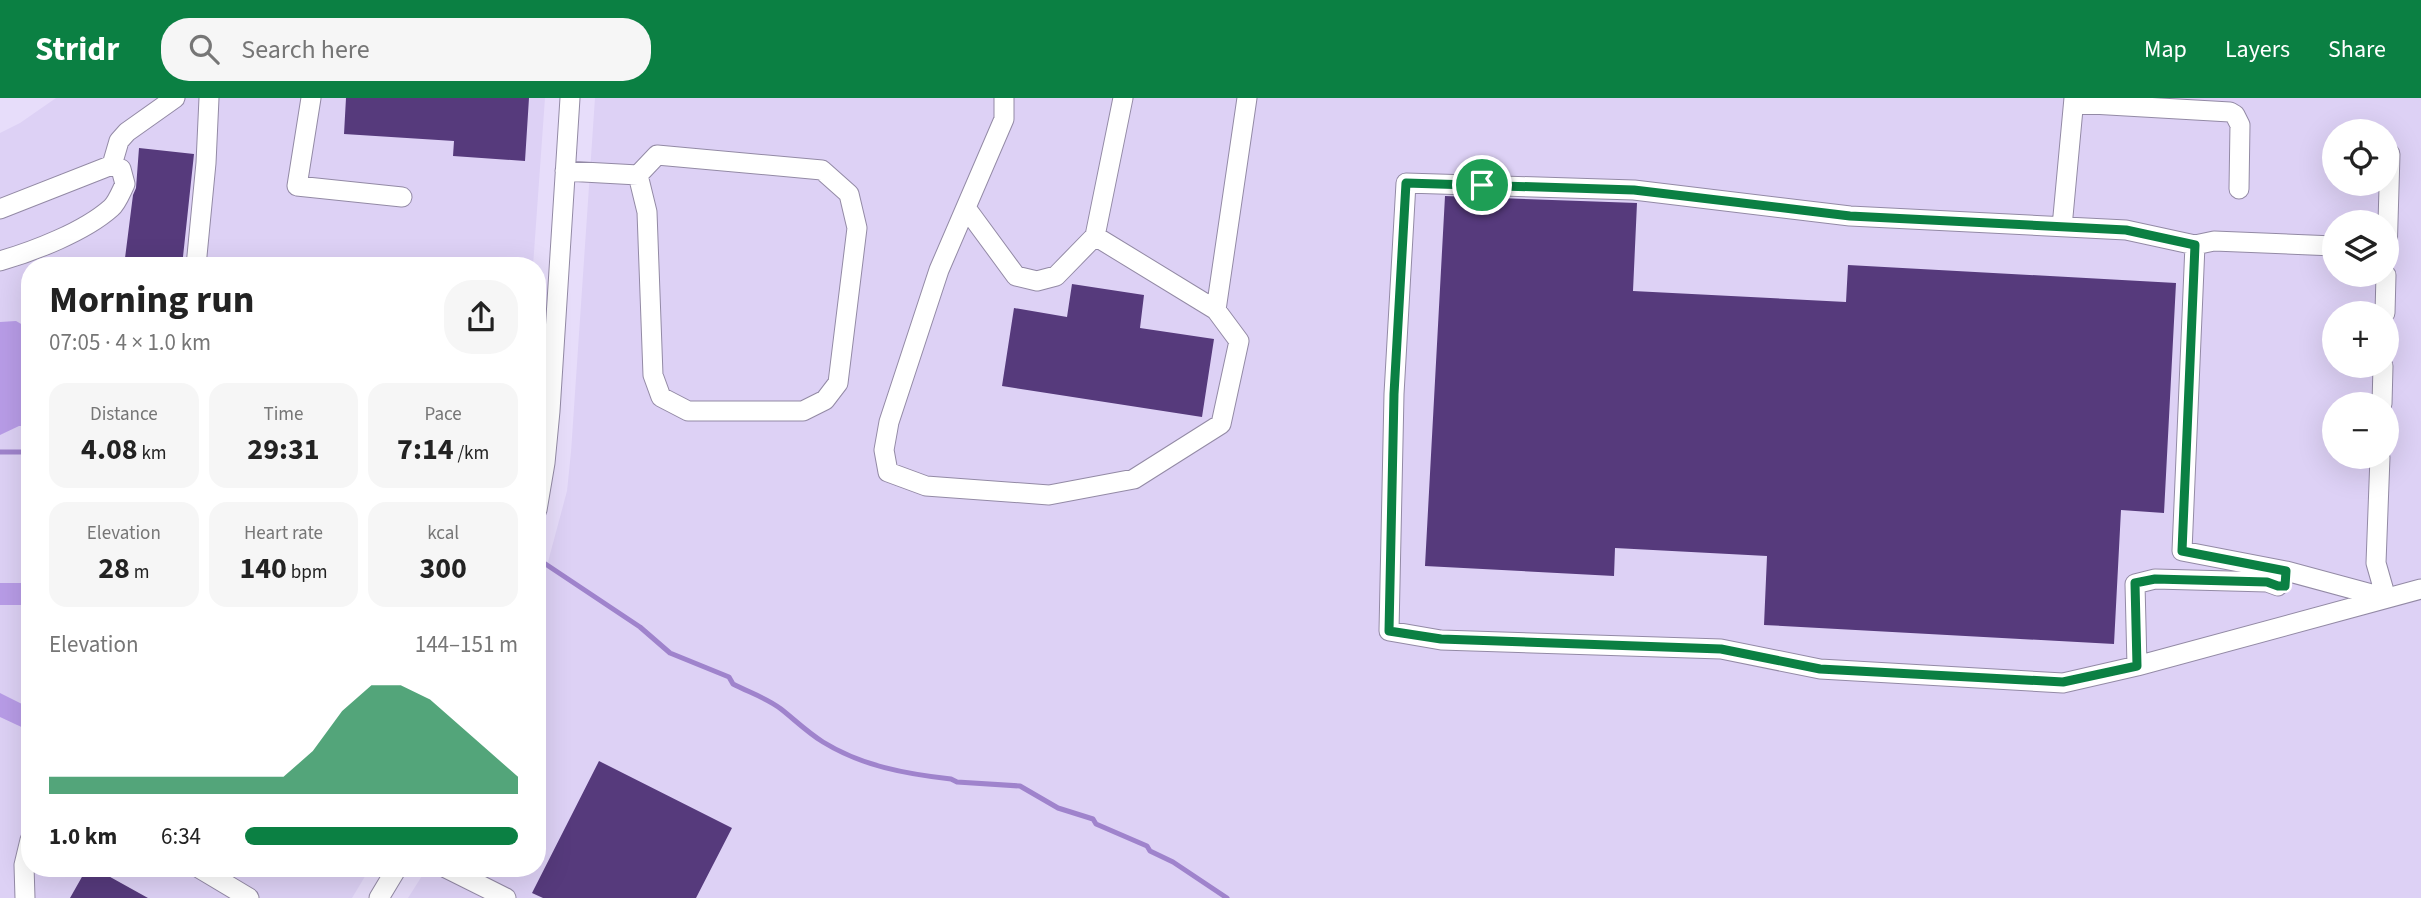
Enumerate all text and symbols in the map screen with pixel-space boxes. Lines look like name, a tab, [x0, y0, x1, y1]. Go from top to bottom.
search box	[161, 18, 651, 81]
text: Stridr	[35, 26, 119, 73]
icon: search	[185, 30, 223, 68]
text: Search here	[241, 31, 370, 68]
text: Map	[2144, 32, 2187, 67]
text: Layers	[2225, 32, 2290, 67]
text: Share	[2328, 32, 2386, 67]
map controls	[2322, 119, 2399, 469]
button: locate	[2322, 119, 2399, 196]
pin	[1452, 155, 1512, 215]
icon: arrive	[1463, 166, 1501, 204]
button: layers	[2322, 210, 2399, 287]
text: Morning run	[49, 273, 254, 327]
button: share	[444, 280, 518, 354]
button: +	[2322, 301, 2399, 378]
text: 07:05 · 4 × 1.0 km	[49, 326, 211, 359]
button: −	[2322, 392, 2399, 469]
text: Distance	[90, 401, 158, 428]
text: Time	[263, 401, 304, 428]
text: Pace	[425, 401, 462, 428]
text: 4.08	[81, 428, 138, 471]
text: 29:31	[247, 428, 320, 471]
text: 7:14	[397, 428, 454, 471]
text: km	[138, 440, 167, 467]
text: /km	[454, 440, 489, 467]
text: Elevation	[87, 520, 161, 547]
text: Heart rate	[244, 520, 323, 547]
text: kcal	[427, 520, 459, 547]
text: 28	[98, 547, 130, 590]
text: 140	[239, 547, 287, 590]
text: 300	[419, 547, 467, 590]
text: m	[130, 559, 149, 586]
text: bpm	[287, 559, 328, 586]
text: Elevation	[49, 628, 139, 661]
text: 144–151 m	[415, 628, 518, 661]
text: 1.0 km	[49, 820, 117, 853]
text: 6:34	[161, 820, 201, 853]

